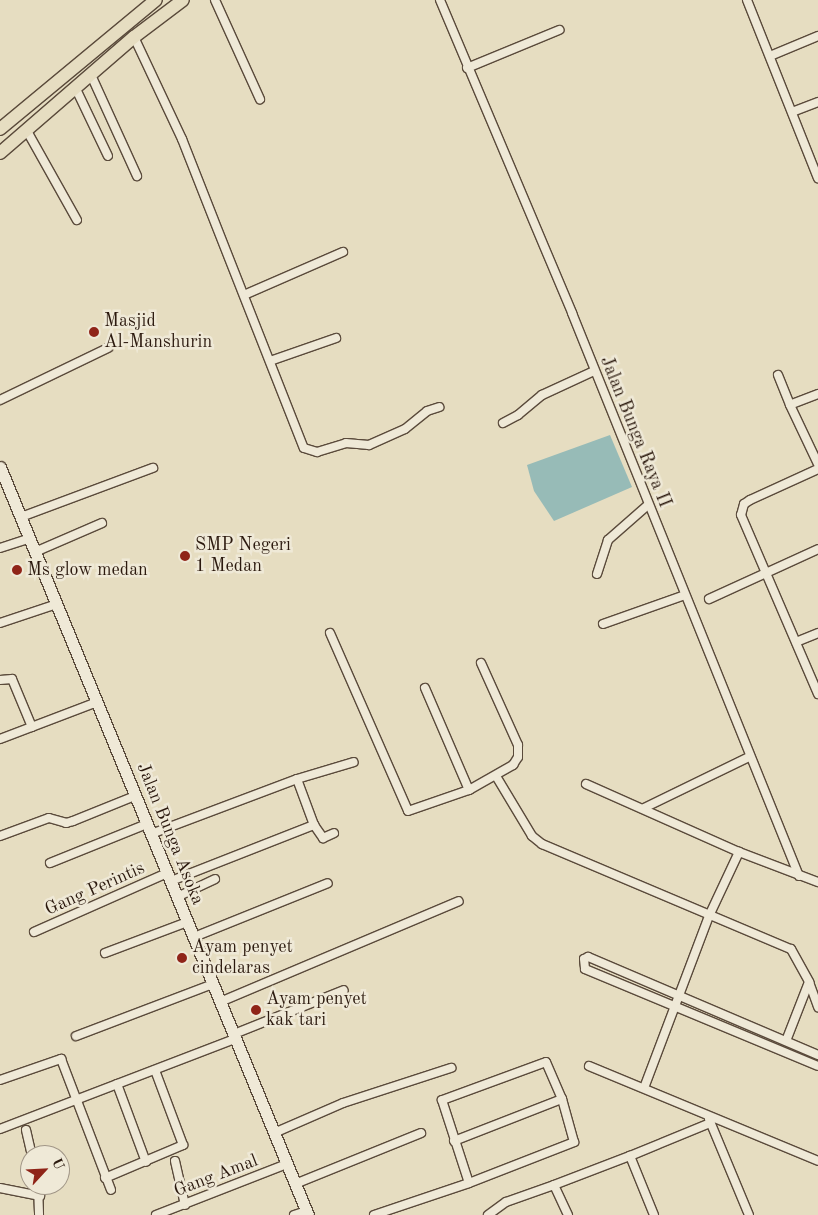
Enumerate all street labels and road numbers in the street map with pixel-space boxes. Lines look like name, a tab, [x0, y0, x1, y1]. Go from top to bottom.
street label: Jalan Bunga Raya II	[595, 353, 675, 511]
street label: Jalan Bunga Asoka	[132, 760, 208, 908]
street label: Gang Perintis	[42, 857, 148, 921]
street label: Gang Amal	[171, 1150, 261, 1202]

